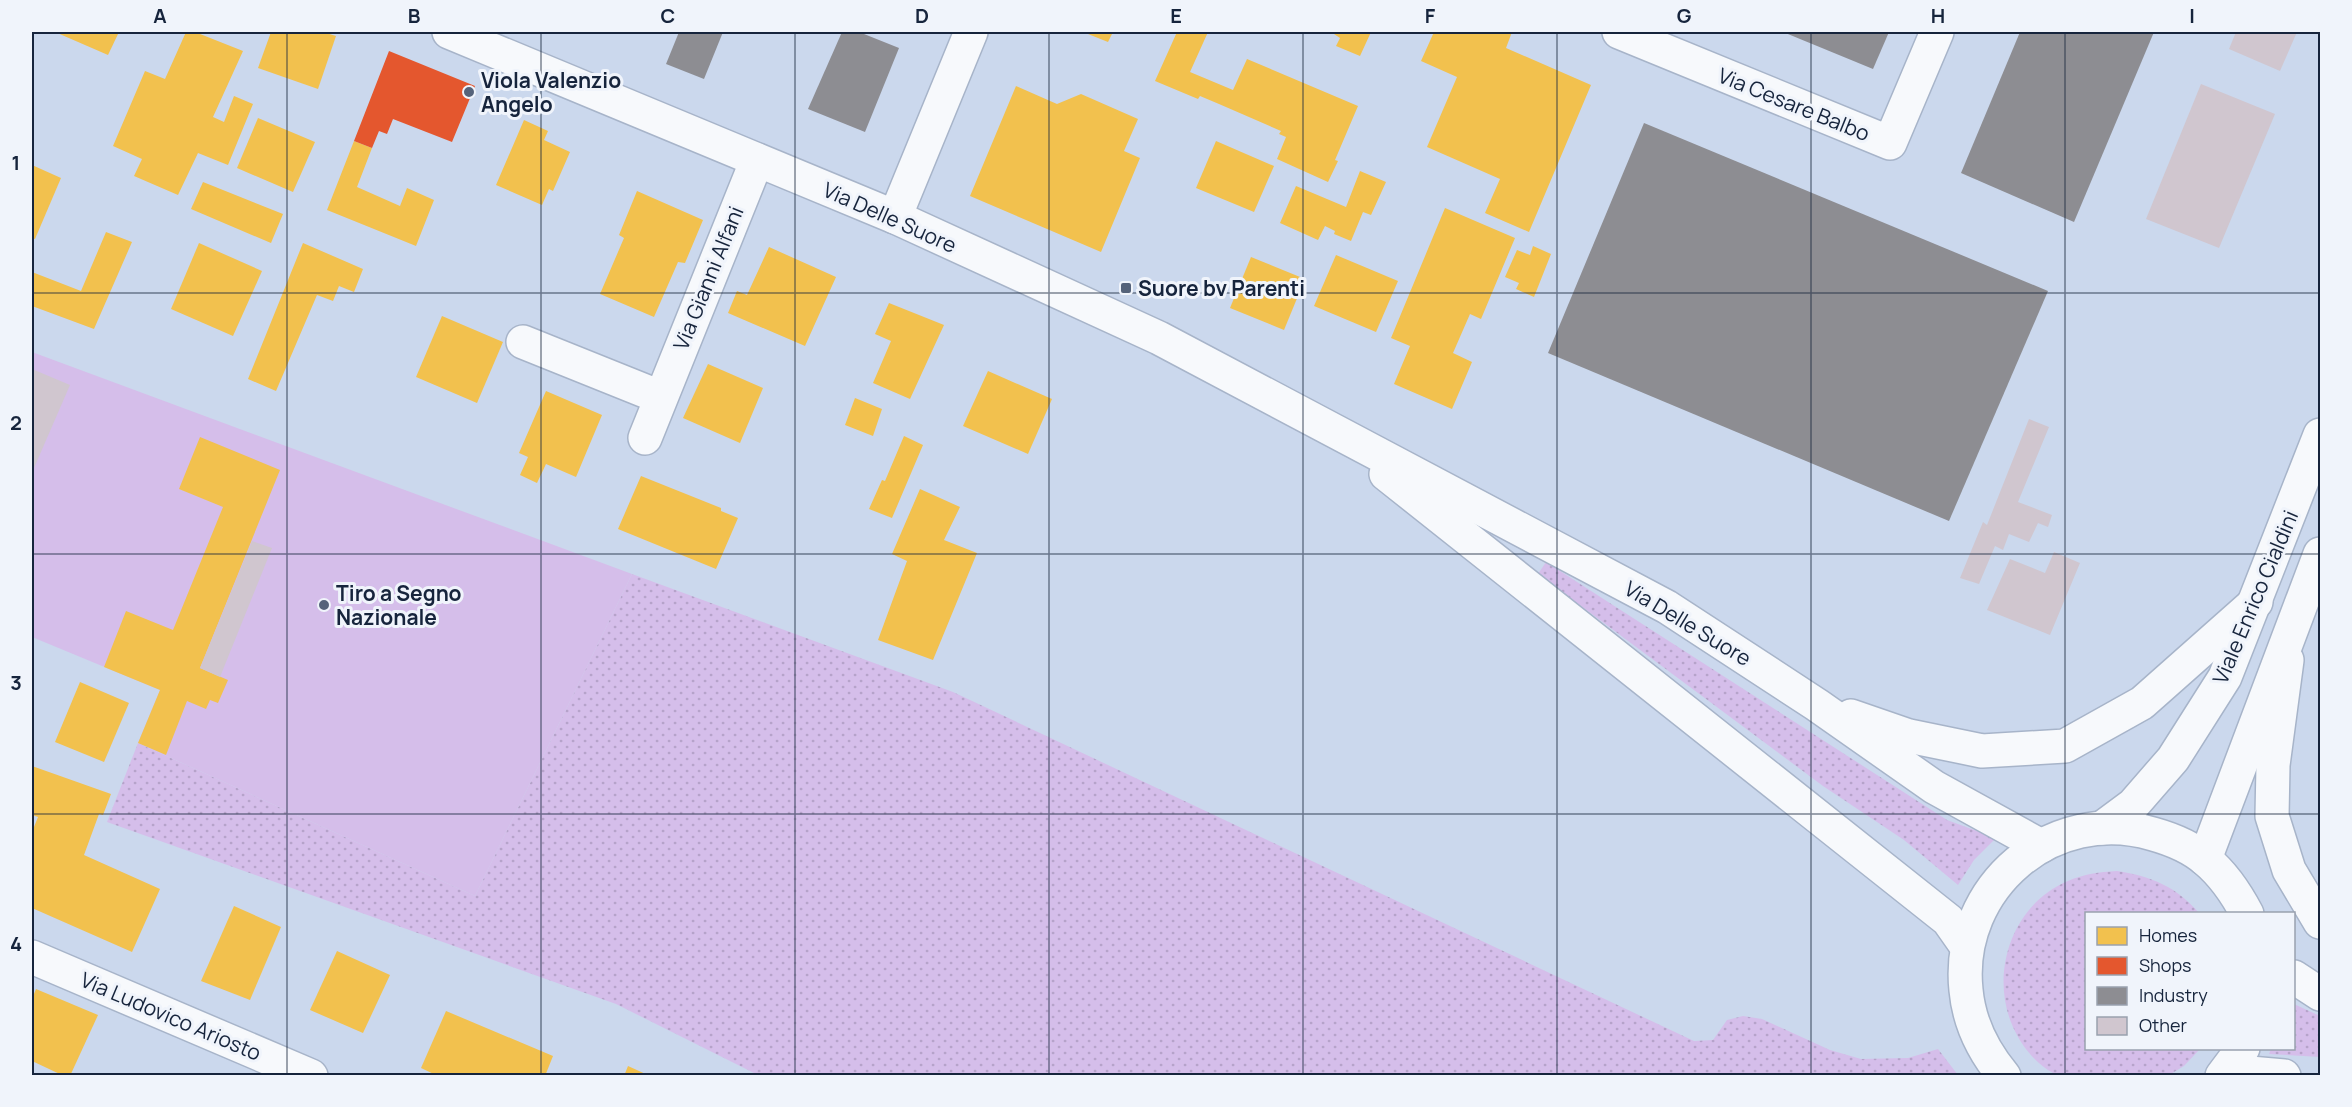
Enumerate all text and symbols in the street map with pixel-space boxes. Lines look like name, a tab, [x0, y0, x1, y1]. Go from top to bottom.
text: A	[153, 2, 167, 29]
text: B	[408, 2, 421, 29]
text: C	[661, 2, 675, 29]
text: D	[915, 2, 929, 29]
text: E	[1170, 2, 1182, 29]
text: F	[1425, 2, 1436, 29]
text: G	[1677, 2, 1692, 29]
text: H	[1931, 2, 1945, 29]
text: I	[2189, 2, 2195, 29]
street label: Via Cesare Balbo	[1714, 61, 1874, 147]
place label: Viola Valenzio Angelo	[481, 66, 621, 118]
marker: Viola Valenzio Angelo	[462, 85, 476, 99]
text: 1	[12, 149, 20, 176]
street label: Via Delle Suore	[819, 175, 961, 259]
street label: Via Gianni Alfani	[666, 202, 750, 354]
place label: Suore bv Parenti	[1138, 274, 1305, 302]
marker: Suore bv Parenti	[1119, 281, 1133, 295]
text: 2	[10, 409, 22, 436]
street label: Viale Enrico Cialdini	[2206, 506, 2304, 688]
street label: Via Delle Suore	[1619, 574, 1757, 672]
place label: Tiro a Segno Nazionale	[336, 579, 462, 631]
marker: Tiro a Segno Nazionale	[317, 598, 331, 612]
text: 3	[10, 669, 22, 696]
legend	[2085, 912, 2295, 1050]
text: Homes	[2139, 923, 2197, 947]
text: 4	[10, 930, 22, 957]
text: Shops	[2139, 953, 2191, 977]
street label: Via Ludovico Ariosto	[76, 965, 266, 1067]
text: Industry	[2139, 983, 2208, 1007]
text: Other	[2139, 1013, 2187, 1037]

